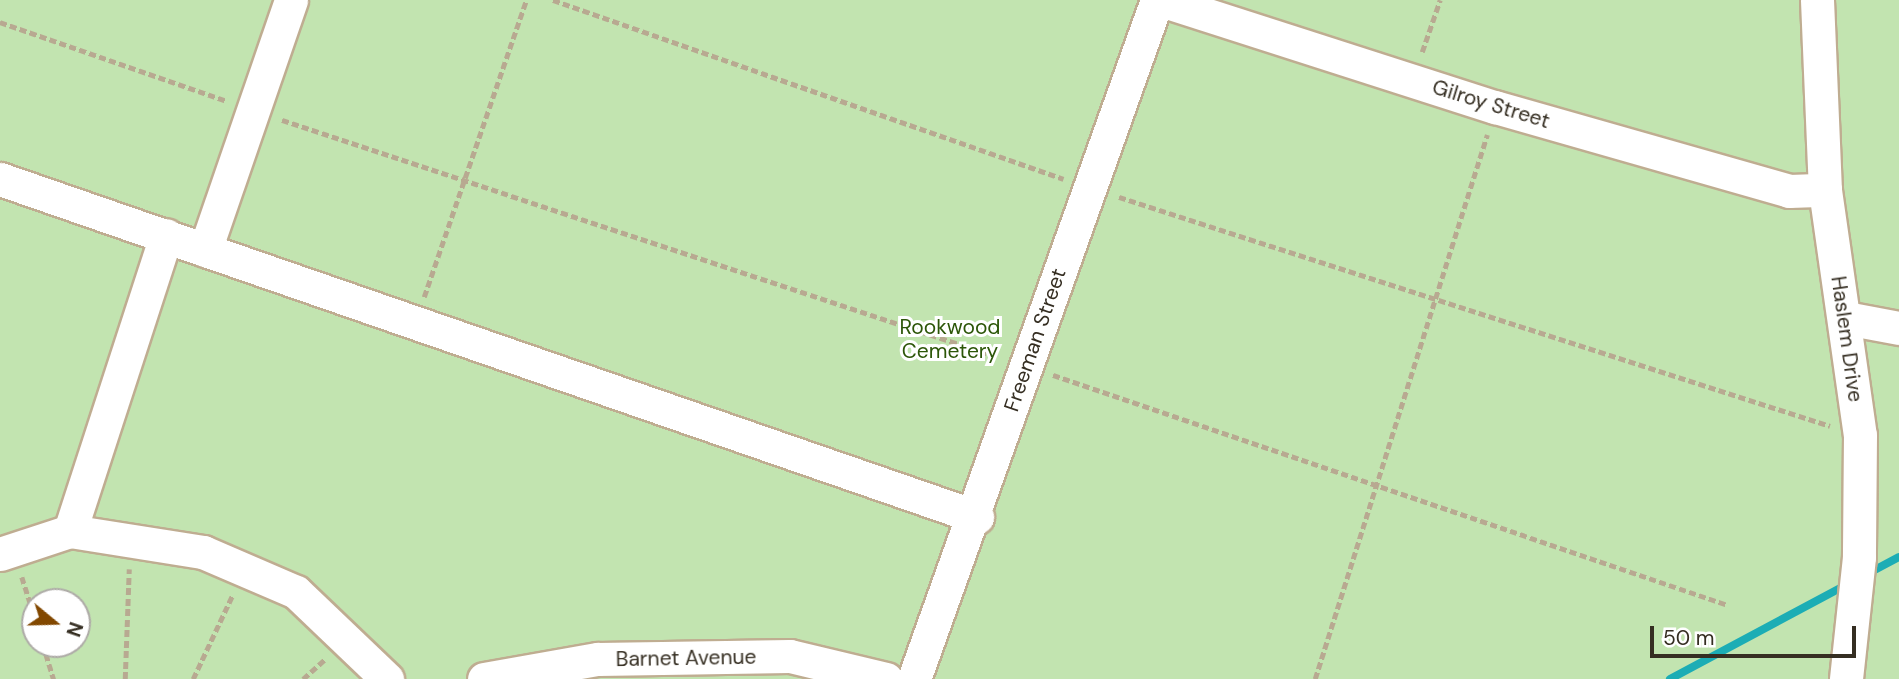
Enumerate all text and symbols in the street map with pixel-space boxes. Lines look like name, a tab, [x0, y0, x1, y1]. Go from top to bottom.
street label: Gilroy Street	[1429, 74, 1553, 134]
street label: Freeman Street	[999, 265, 1071, 415]
street label: Haslem Drive	[1826, 274, 1868, 404]
park label: Rookwood Cemetery	[899, 314, 1001, 364]
north arrow	[21, 588, 91, 658]
scale bar	[1654, 612, 1860, 656]
text: N	[60, 619, 89, 640]
text: 50 m	[1663, 624, 1714, 652]
street label: Barnet Avenue	[615, 644, 757, 672]

